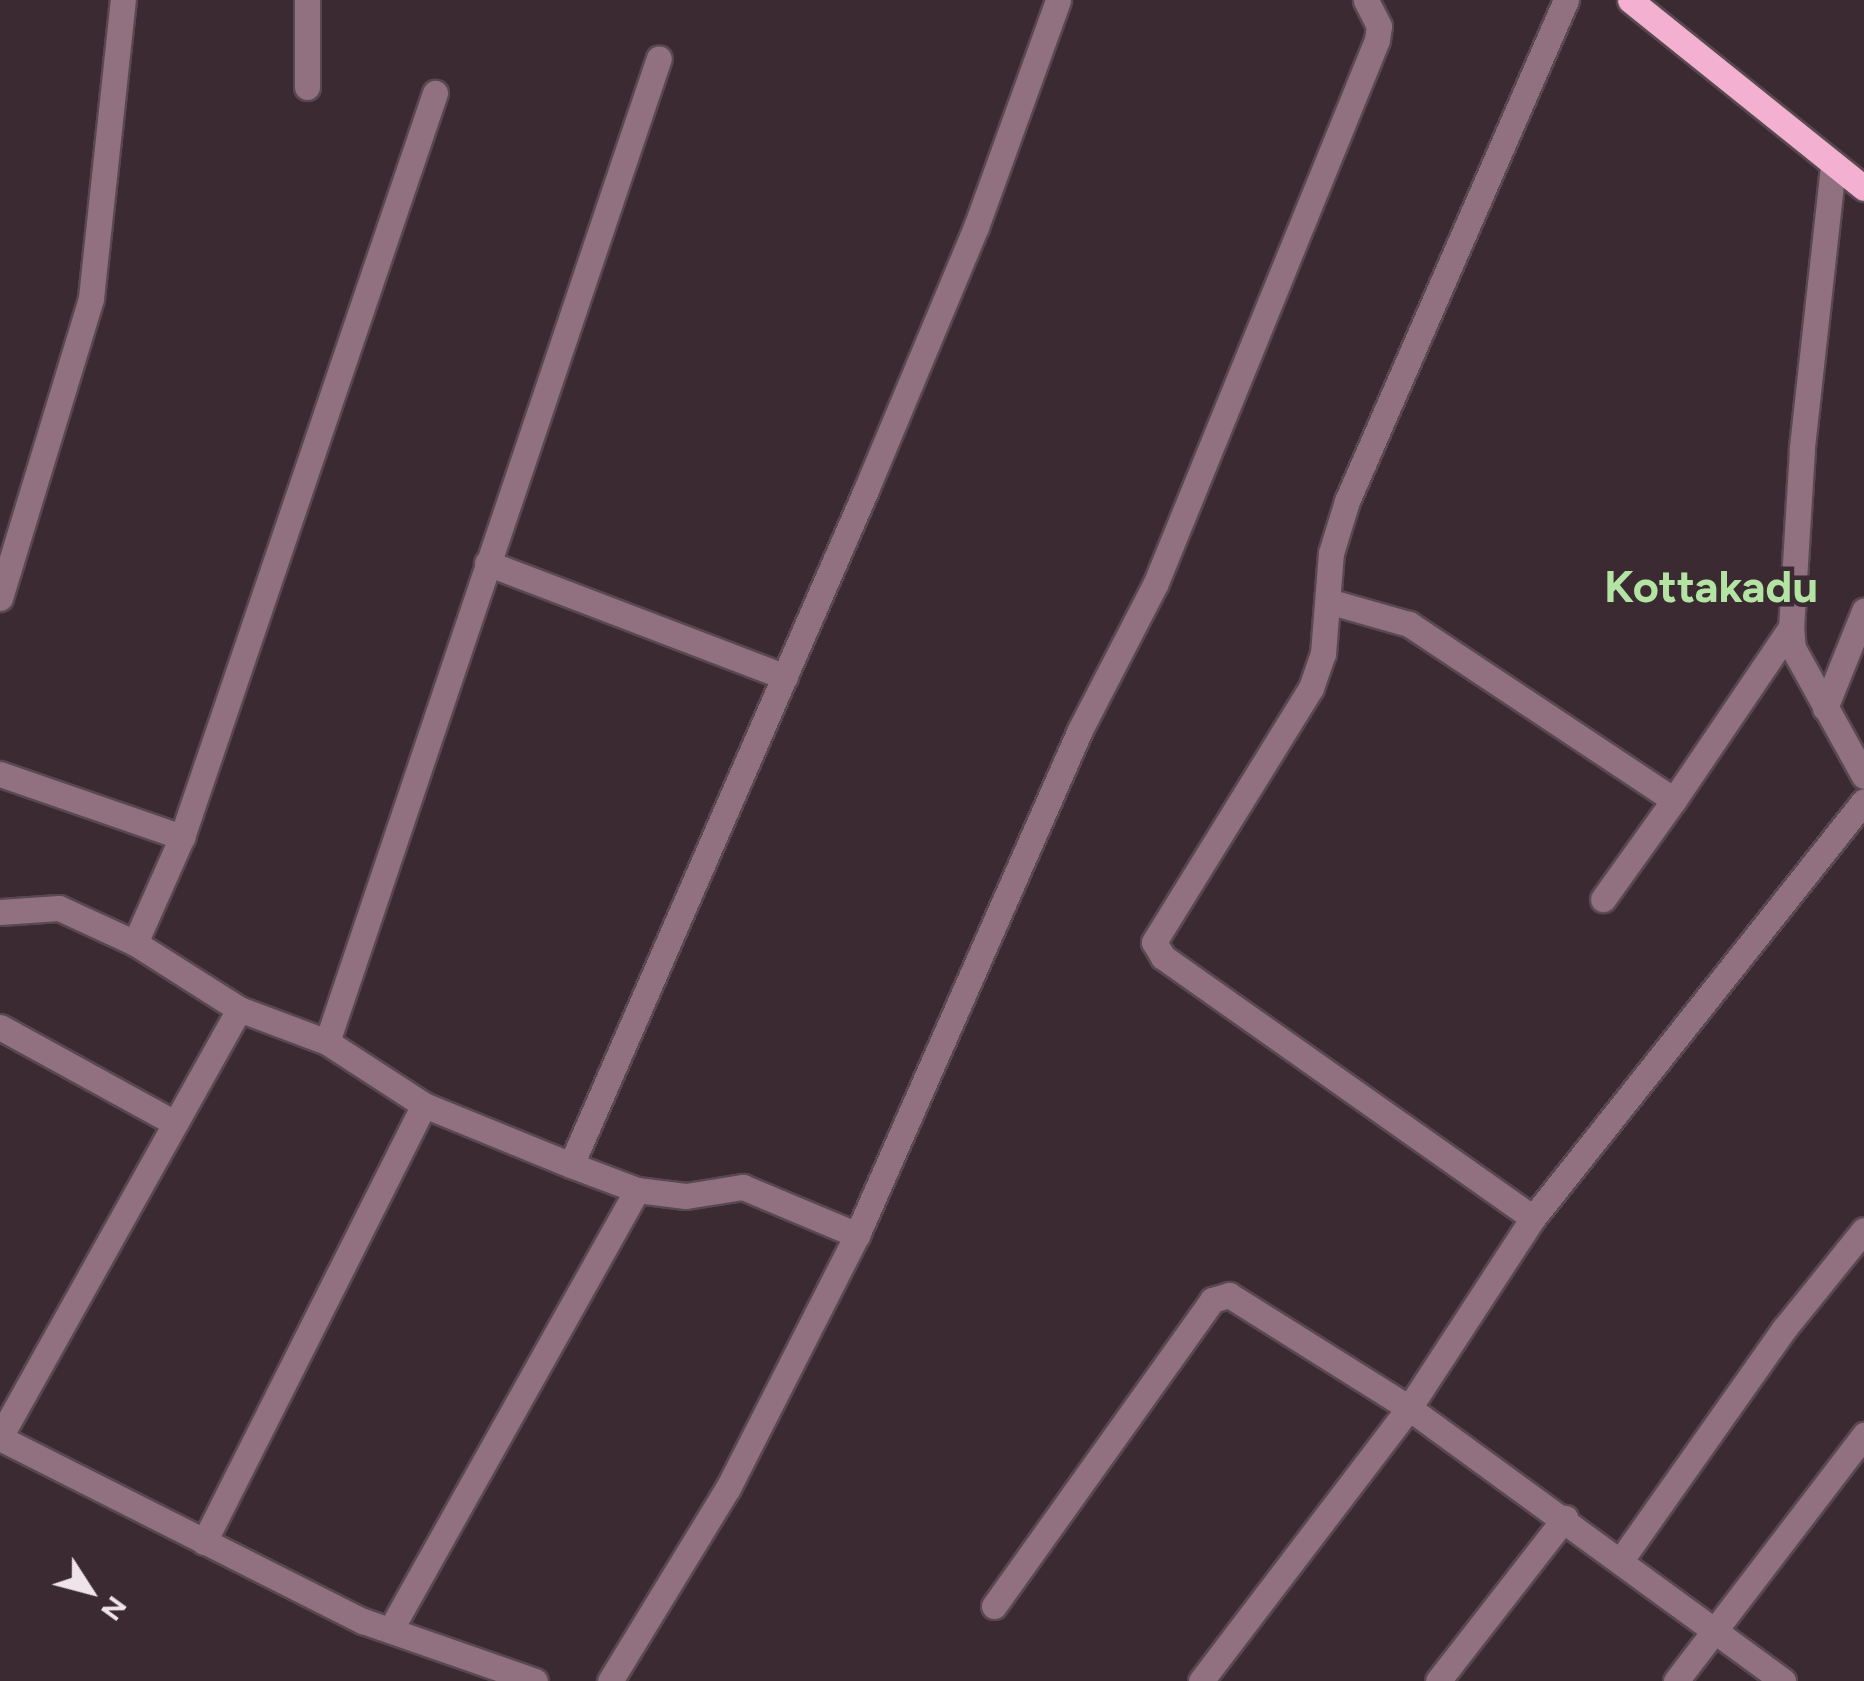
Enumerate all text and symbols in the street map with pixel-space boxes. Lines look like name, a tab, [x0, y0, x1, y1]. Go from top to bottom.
district label: Kottakadu	[1604, 560, 1818, 614]
north arrow	[40, 1541, 140, 1641]
text: N	[94, 1590, 134, 1627]

